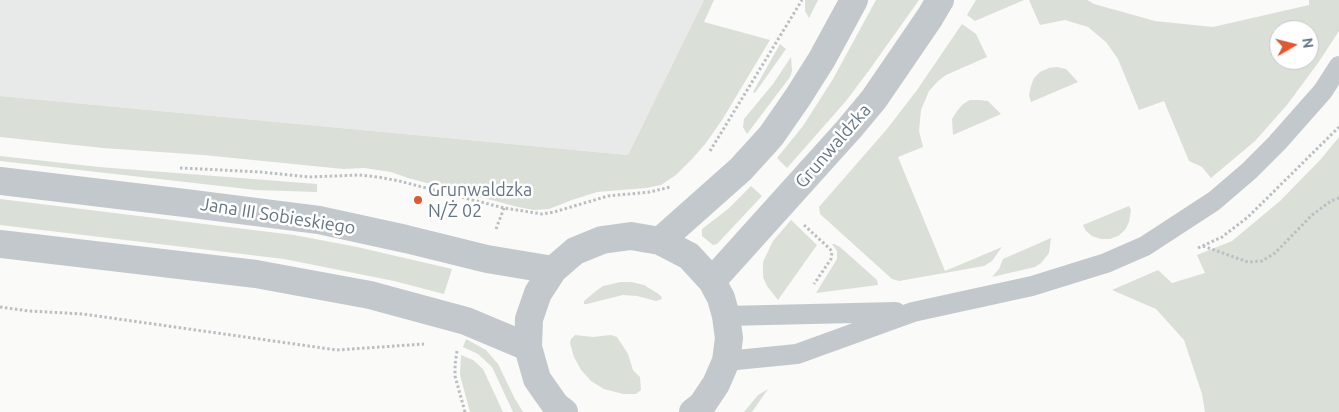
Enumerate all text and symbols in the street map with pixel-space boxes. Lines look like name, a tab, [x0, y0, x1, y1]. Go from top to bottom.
north arrow	[1269, 20, 1319, 70]
text: N	[1299, 37, 1317, 49]
street label: Grunwaldzka	[791, 100, 875, 192]
place label: Grunwaldzka N/Ż 02	[428, 179, 532, 222]
street label: Jana III Sobieskiego	[199, 193, 357, 239]
marker: Grunwaldzka N/Ż 02	[412, 194, 424, 206]

